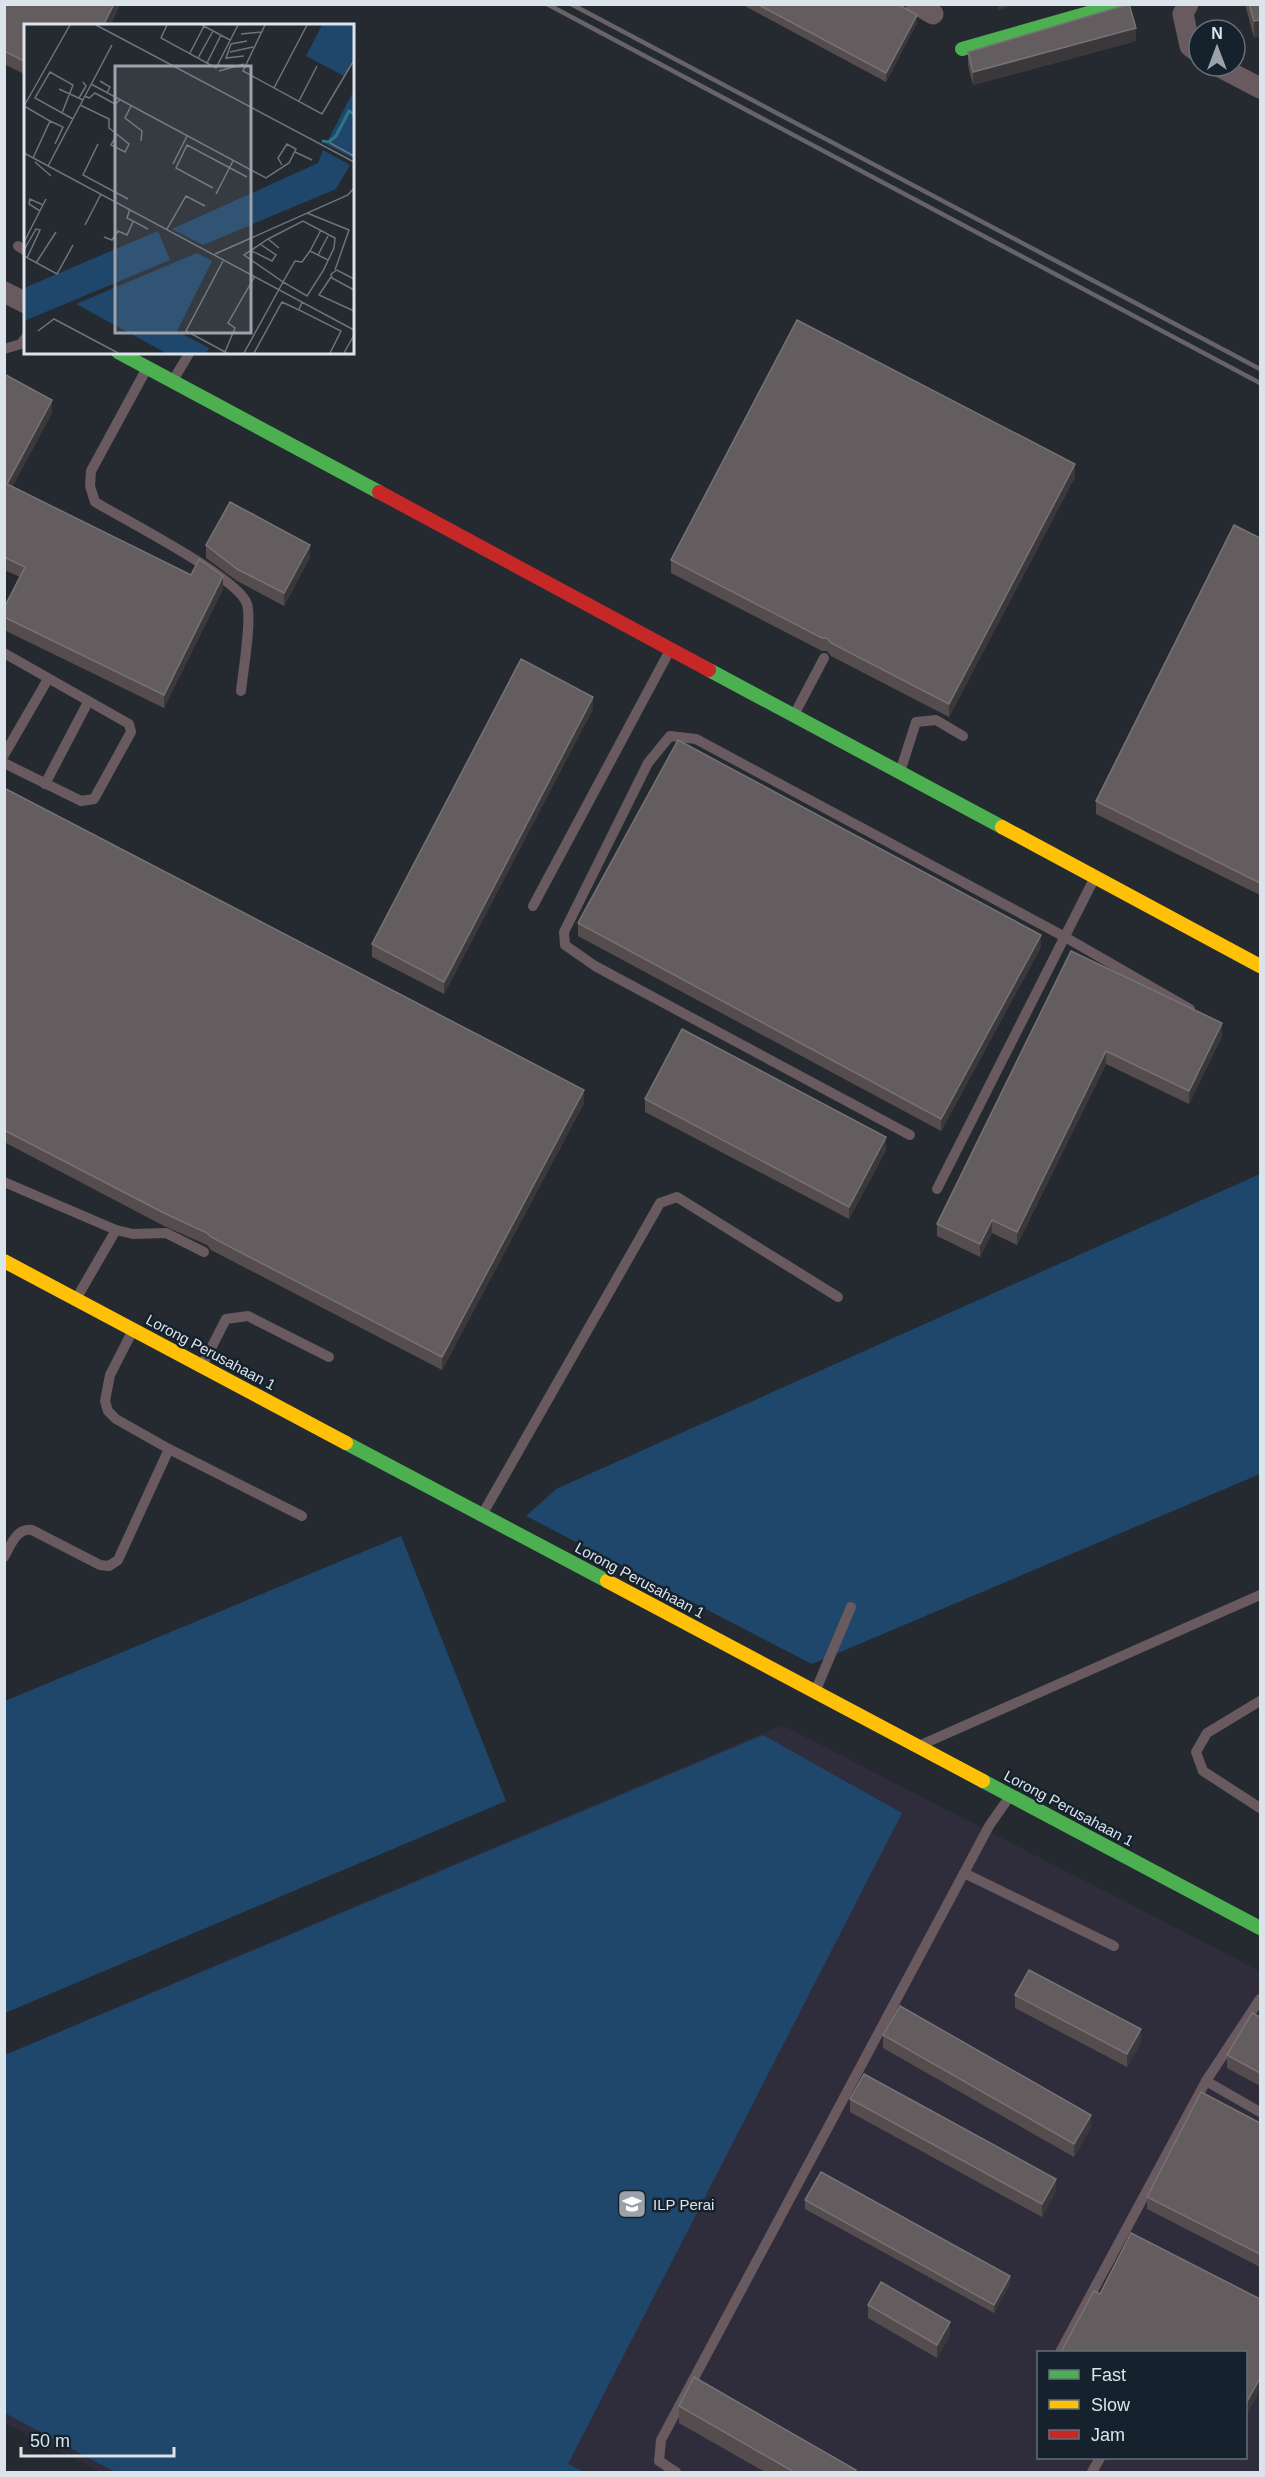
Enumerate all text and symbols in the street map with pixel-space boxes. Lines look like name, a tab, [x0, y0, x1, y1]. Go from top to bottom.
north arrow	[1187, 18, 1247, 78]
inset map	[24, 24, 354, 354]
text: N	[1211, 25, 1223, 42]
street label: Lorong Perusahaan 1	[143, 1311, 279, 1393]
street label: Lorong Perusahaan 1	[572, 1539, 708, 1621]
street label: Lorong Perusahaan 1	[1001, 1767, 1137, 1849]
school or university icon: ILP Perai	[616, 2188, 648, 2220]
place label: ILP Perai	[653, 2196, 714, 2213]
legend	[1037, 2351, 1247, 2459]
text: Fast	[1091, 2365, 1126, 2385]
text: Slow	[1091, 2395, 1131, 2415]
scale bar	[21, 2420, 174, 2458]
text: Jam	[1091, 2425, 1125, 2445]
text: 50 m	[30, 2431, 70, 2451]

